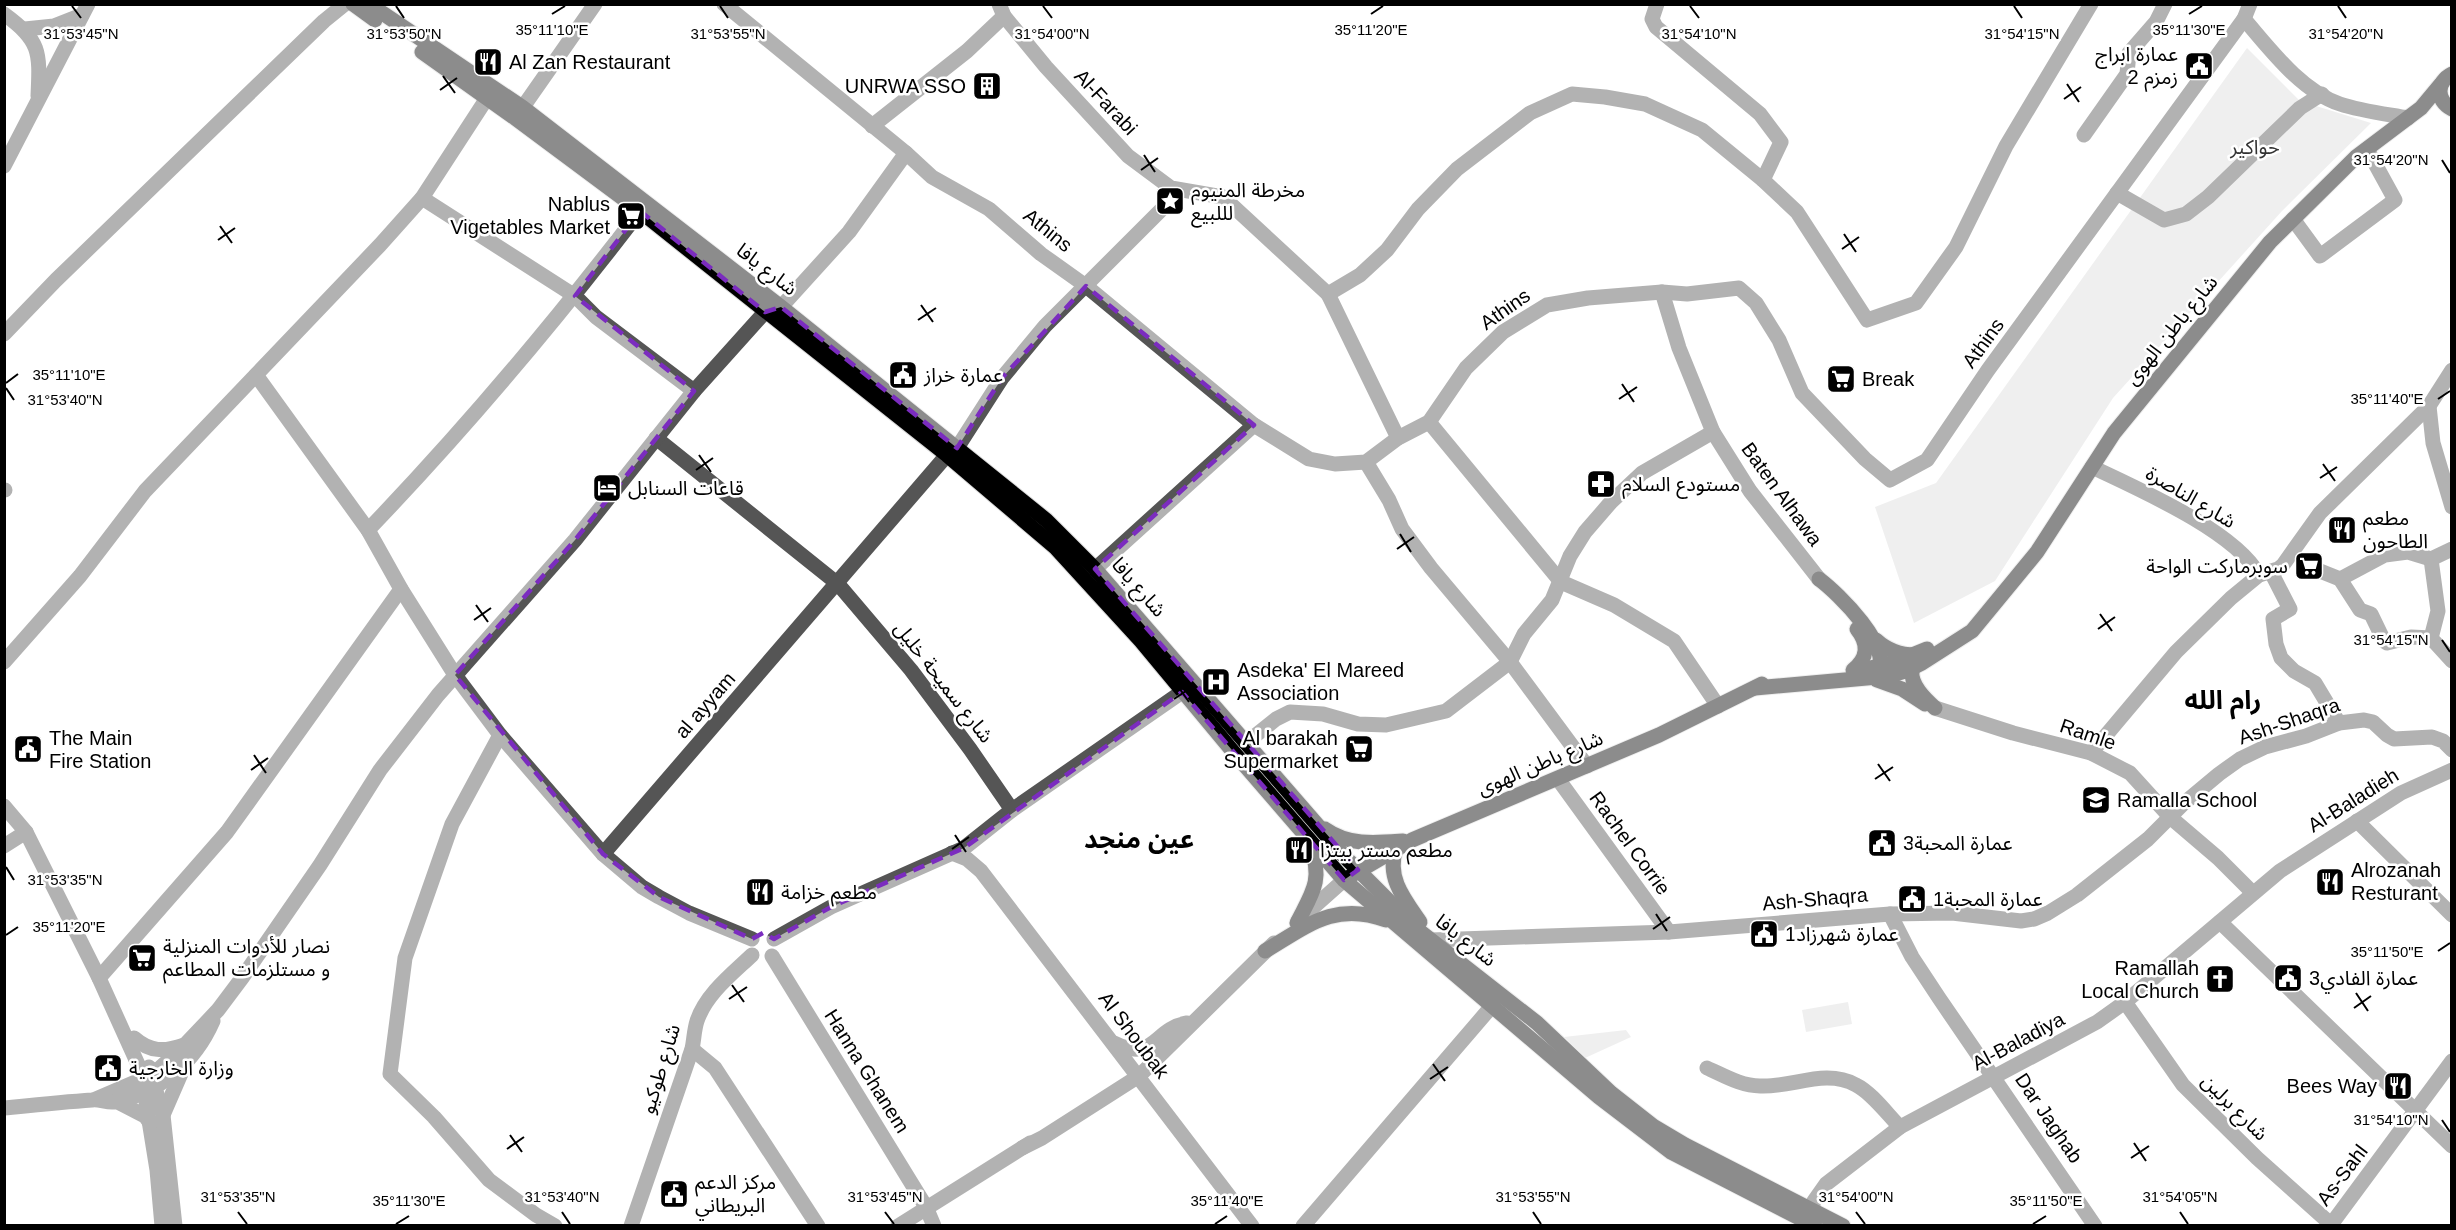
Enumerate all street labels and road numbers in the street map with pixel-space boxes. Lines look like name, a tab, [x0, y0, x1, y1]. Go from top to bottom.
street label: Al-Farabi	[1070, 65, 1142, 139]
street label: Athins	[1019, 204, 1077, 256]
street label: شارع يافا	[730, 238, 802, 303]
street label: شارع باطن الهوى	[2120, 271, 2225, 392]
street label: Athins	[1476, 284, 1534, 334]
street label: Athins	[1958, 314, 2008, 372]
street label: Baten Alhawa	[1737, 438, 1827, 551]
street label: شارع الناصرة	[2140, 462, 2240, 536]
street label: شارع يافا	[1104, 553, 1171, 624]
street label: شارع سميحة خليل	[887, 617, 998, 749]
street label: al ayyam	[670, 668, 740, 742]
street label: Ash-Shaqra	[2235, 693, 2343, 749]
street label: Ramle	[2057, 714, 2119, 754]
street label: شارع باطن الهوى	[1474, 727, 1608, 803]
street label: Al-Baladieh	[2304, 764, 2402, 836]
street label: Rachel Corrie	[1585, 787, 1675, 899]
street label: Ash-Shaqra	[1761, 883, 1869, 915]
street label: شارع يافا	[1429, 909, 1501, 974]
street label: Al Shoubak	[1094, 988, 1174, 1083]
street label: Hanna Ghanem	[820, 1005, 914, 1137]
street label: Al-Baladiya	[1968, 1007, 2069, 1074]
street label: شارع طوكيو	[636, 1021, 688, 1118]
street label: Dar Jaghab	[2011, 1069, 2087, 1167]
street label: شارع برلين	[2194, 1069, 2273, 1148]
street label: As-Sahl	[2312, 1140, 2372, 1210]

